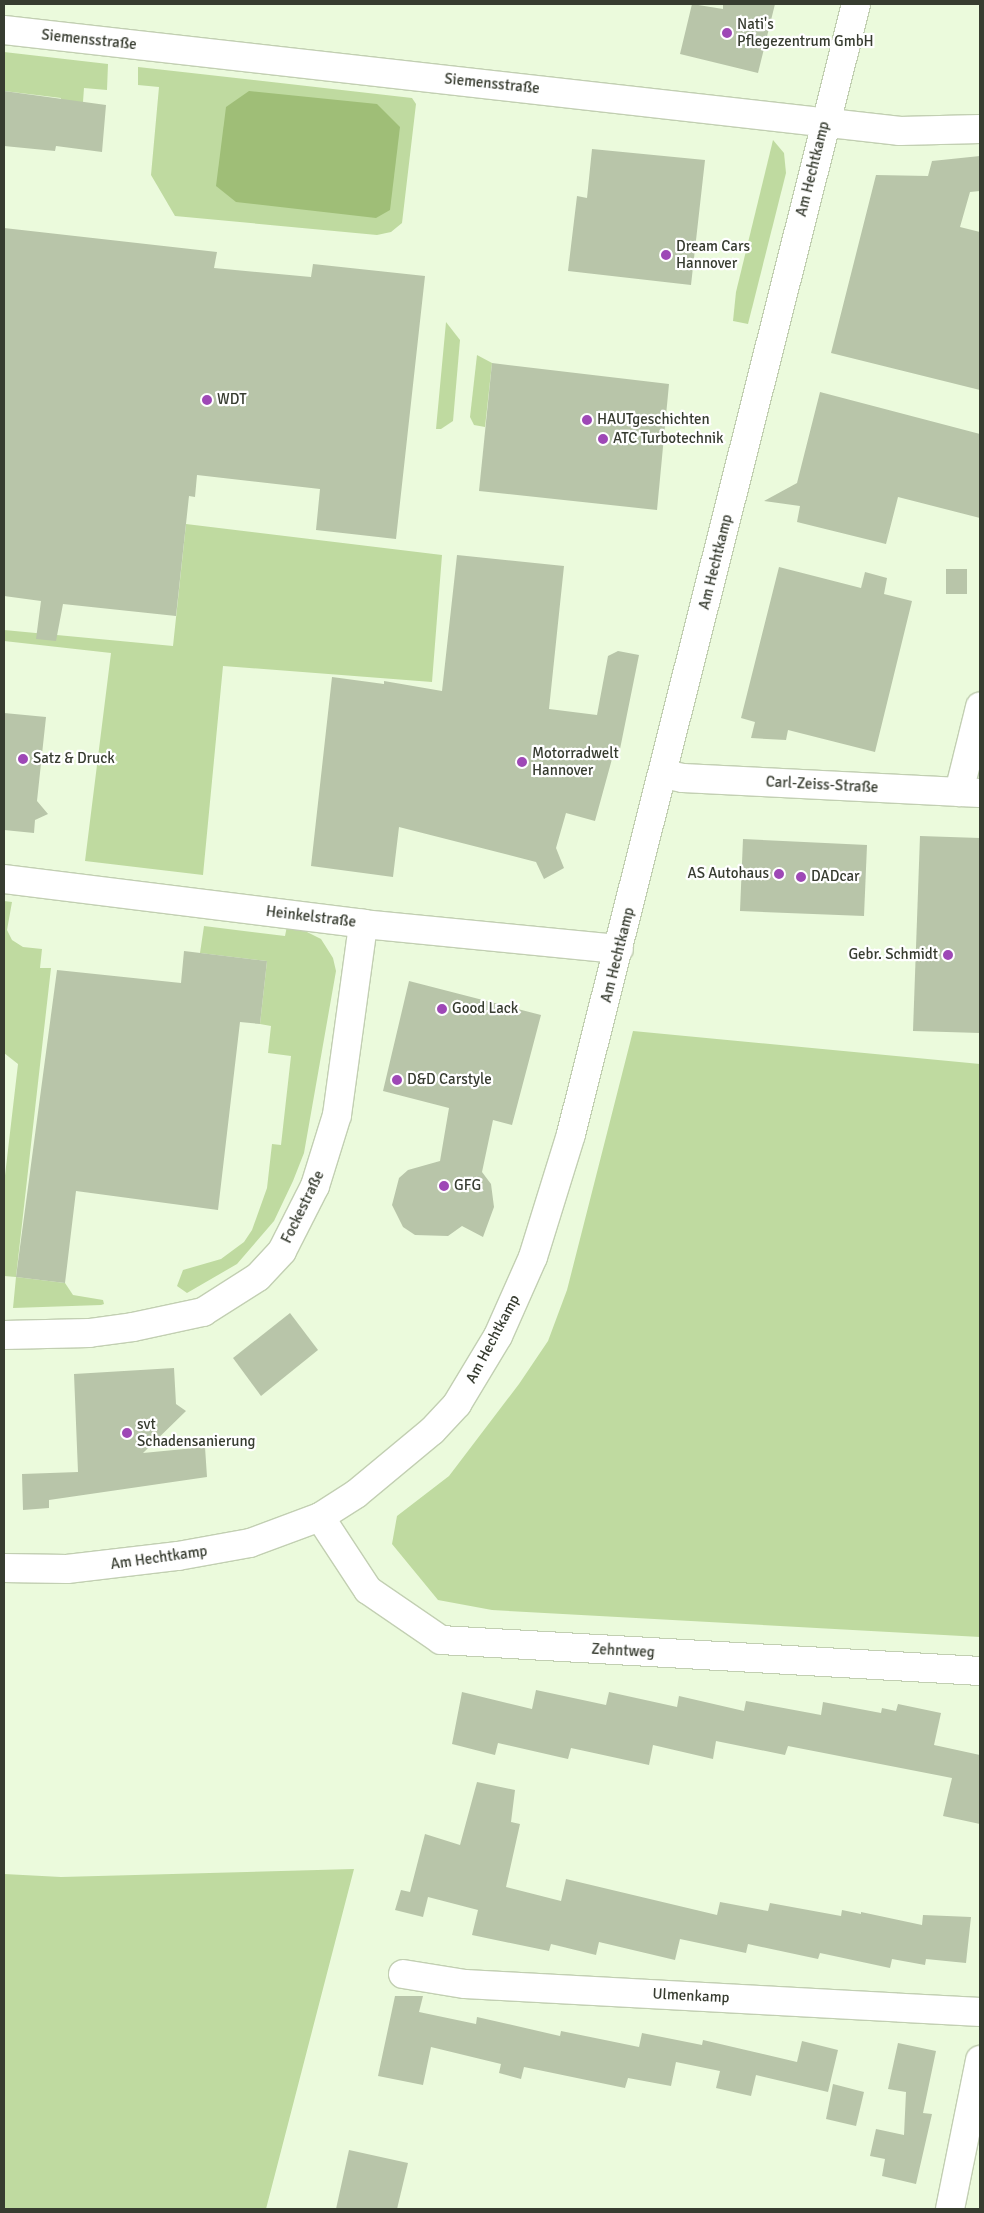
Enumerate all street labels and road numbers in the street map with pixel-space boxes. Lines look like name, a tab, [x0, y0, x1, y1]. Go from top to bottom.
street label: Siemensstraße	[40, 26, 138, 54]
street label: Siemensstraße	[443, 70, 541, 98]
street label: Am Hechtkamp	[792, 119, 834, 219]
street label: Am Hechtkamp	[695, 512, 737, 612]
street label: Carl-Zeiss-Straße	[765, 773, 879, 797]
street label: Heinkelstraße	[265, 903, 357, 931]
street label: Am Hechtkamp	[597, 905, 639, 1005]
street label: Fockestraße	[278, 1168, 328, 1246]
street label: Am Hechtkamp	[462, 1292, 524, 1386]
street label: Am Hechtkamp	[109, 1542, 209, 1574]
street label: Zehntweg	[591, 1640, 655, 1662]
street label: Ulmenkamp	[652, 1985, 730, 2007]

